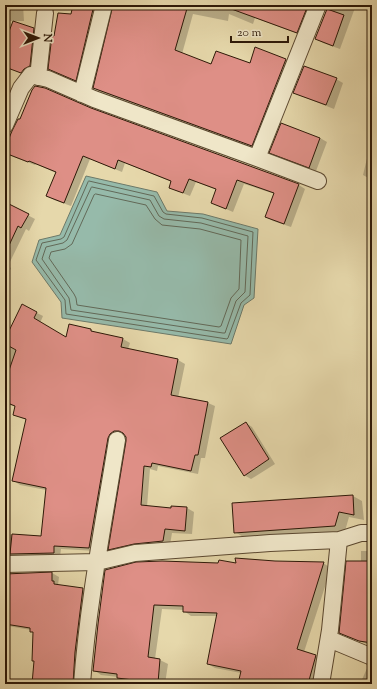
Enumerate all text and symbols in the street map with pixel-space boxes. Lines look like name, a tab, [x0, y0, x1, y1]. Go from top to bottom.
north arrow	[18, 18, 58, 58]
scale bar	[231, 18, 288, 44]
text: 20 m	[237, 24, 262, 42]
text: N	[39, 33, 55, 43]

